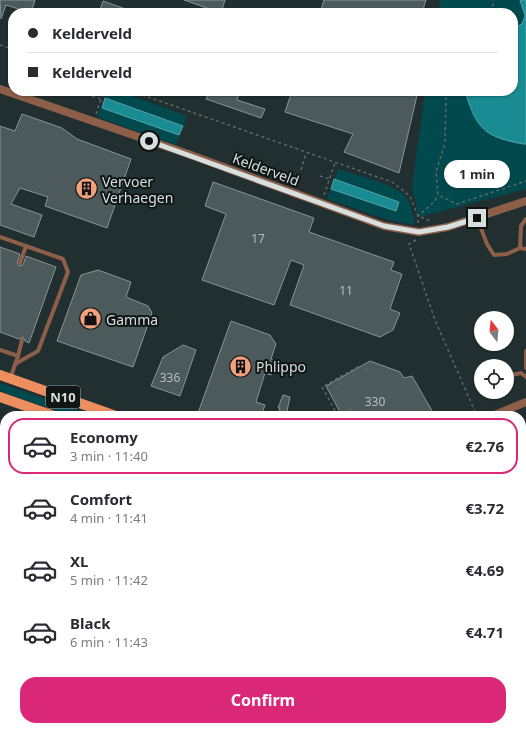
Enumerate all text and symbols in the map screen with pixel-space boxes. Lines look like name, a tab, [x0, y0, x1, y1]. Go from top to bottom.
text: Kelderveld	[52, 23, 132, 43]
text: Kelderveld	[52, 62, 132, 82]
route start	[140, 132, 158, 150]
street label: Kelderveld	[230, 148, 302, 190]
callout: 1 min	[444, 160, 510, 188]
text: 1 min	[459, 165, 495, 183]
place label: Vervoer Verhaegen	[102, 172, 173, 207]
building icon: Vervoer Verhaegen	[73, 176, 99, 202]
route end	[468, 209, 486, 227]
house number: 17	[251, 230, 265, 247]
house number: 11	[339, 282, 353, 299]
shop icon: Gamma	[78, 306, 104, 332]
place label: Gamma	[106, 310, 158, 329]
north arrow	[474, 311, 514, 351]
map controls	[474, 311, 514, 399]
building icon: Phlippo	[228, 353, 254, 379]
place label: Phlippo	[256, 357, 306, 376]
button: locate	[474, 359, 514, 399]
house number: 336	[160, 369, 180, 386]
road number: N10	[46, 386, 80, 408]
house number: 330	[365, 393, 385, 410]
text: Economy	[70, 427, 138, 447]
icon: car	[22, 428, 58, 464]
text: €2.76	[465, 436, 504, 456]
text: 3 min · 11:40	[70, 447, 148, 465]
text: Comfort	[70, 489, 132, 509]
icon: car	[22, 490, 58, 526]
text: €3.72	[465, 498, 504, 518]
text: 4 min · 11:41	[70, 509, 148, 527]
text: XL	[70, 551, 88, 571]
icon: car	[22, 552, 58, 588]
text: €4.69	[465, 560, 504, 580]
text: 5 min · 11:42	[70, 571, 148, 589]
text: Black	[70, 613, 110, 633]
icon: car	[22, 614, 58, 650]
text: €4.71	[465, 622, 504, 642]
text: 6 min · 11:43	[70, 633, 148, 651]
button: Confirm	[20, 677, 506, 723]

